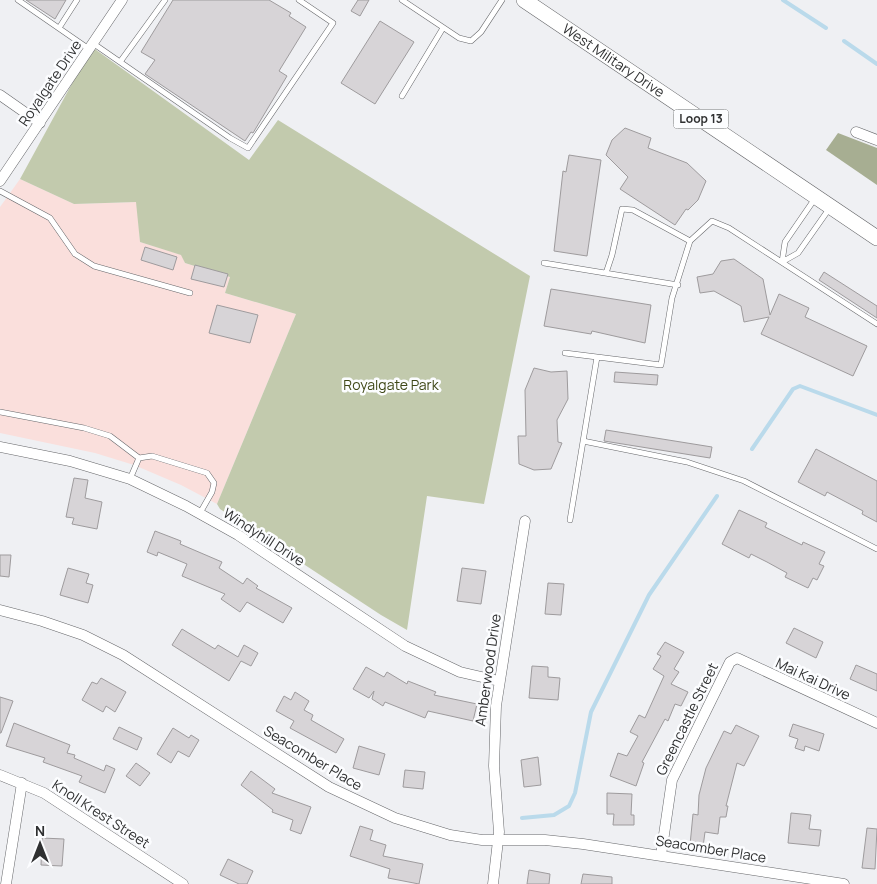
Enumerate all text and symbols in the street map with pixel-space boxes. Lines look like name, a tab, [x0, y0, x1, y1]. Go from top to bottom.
street label: West Military Drive	[559, 19, 669, 101]
street label: Royalgate Drive	[14, 36, 85, 130]
road number: Loop 13	[674, 110, 728, 128]
park label: Royalgate Park	[343, 375, 440, 394]
street label: Windyhill Drive	[220, 503, 309, 570]
street label: Amberwood Drive	[470, 613, 505, 727]
street label: Mai Kai Drive	[773, 653, 854, 704]
street label: Greencastle Street	[651, 659, 722, 778]
street label: Seacomber Place	[260, 721, 366, 794]
street label: Knoll Krest Street	[49, 775, 154, 852]
north arrow	[15, 819, 65, 869]
text: N	[35, 821, 45, 840]
street label: Seacomber Place	[654, 830, 768, 867]

